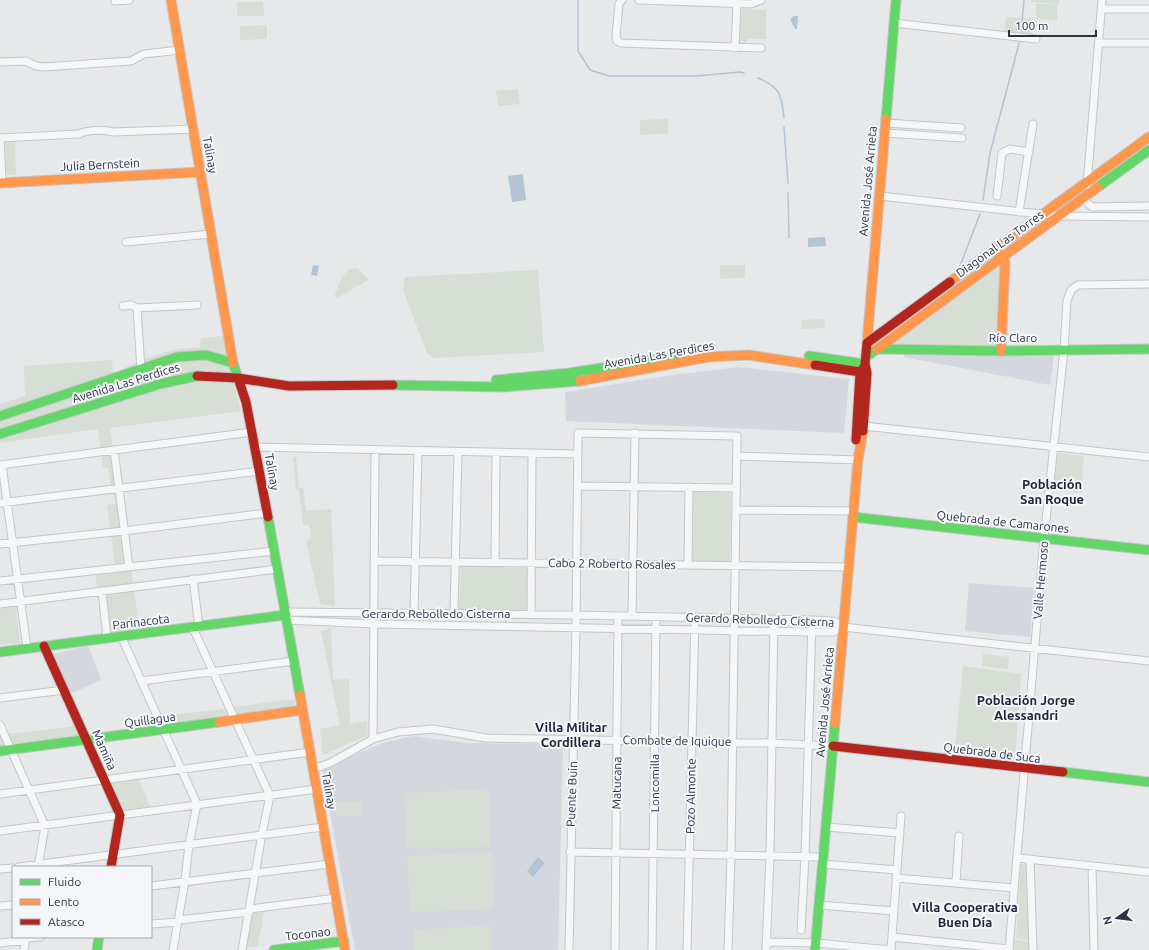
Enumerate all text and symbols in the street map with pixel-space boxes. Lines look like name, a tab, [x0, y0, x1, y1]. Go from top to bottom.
scale bar	[1009, 12, 1096, 38]
text: 100 m	[1015, 19, 1048, 32]
street label: Avenida José Arrieta	[856, 125, 879, 237]
street label: Talinay	[201, 135, 220, 175]
street label: Julia Bernstein	[60, 156, 140, 173]
street label: Diagonal Las Torres	[954, 208, 1046, 280]
street label: Río Claro	[989, 331, 1037, 344]
street label: Avenida Las Perdices	[603, 338, 715, 371]
street label: Avenida Las Perdices	[71, 360, 181, 405]
street label: Talinay	[263, 452, 282, 492]
district label: Población San Roque	[1020, 477, 1084, 506]
street label: Quebrada de Camarones	[936, 508, 1070, 535]
street label: Valle Hermoso	[1031, 540, 1050, 620]
street label: Cabo 2 Roberto Rosales	[548, 556, 676, 571]
street label: Gerardo Rebolledo Cisterna	[362, 607, 510, 620]
street label: Gerardo Rebolledo Cisterna	[685, 610, 835, 629]
street label: Parinacota	[112, 612, 170, 631]
street label: Avenida José Arrieta	[813, 646, 836, 758]
district label: Población Jorge Alessandri	[977, 693, 1075, 722]
street label: Quillagua	[124, 709, 176, 730]
district label: Villa Militar Cordillera	[535, 720, 608, 749]
street label: Mamiña	[90, 728, 119, 772]
street label: Combate de Iquique	[623, 733, 731, 748]
street label: Quebrada de Suca	[943, 740, 1041, 765]
street label: Loncomilla	[648, 754, 661, 812]
street label: Matucana	[610, 756, 623, 810]
street label: Pozo Almonte	[683, 758, 698, 834]
street label: Puente Buin	[564, 761, 579, 827]
street label: Talinay	[320, 771, 339, 811]
legend	[12, 866, 152, 938]
text: Fluido	[48, 875, 81, 888]
text: Lento	[48, 895, 79, 908]
north arrow	[1097, 898, 1137, 938]
district label: Villa Cooperativa Buen Día	[912, 900, 1018, 929]
text: Atasco	[48, 915, 84, 928]
text: N	[1100, 915, 1114, 926]
street label: Toconao	[284, 924, 331, 943]

